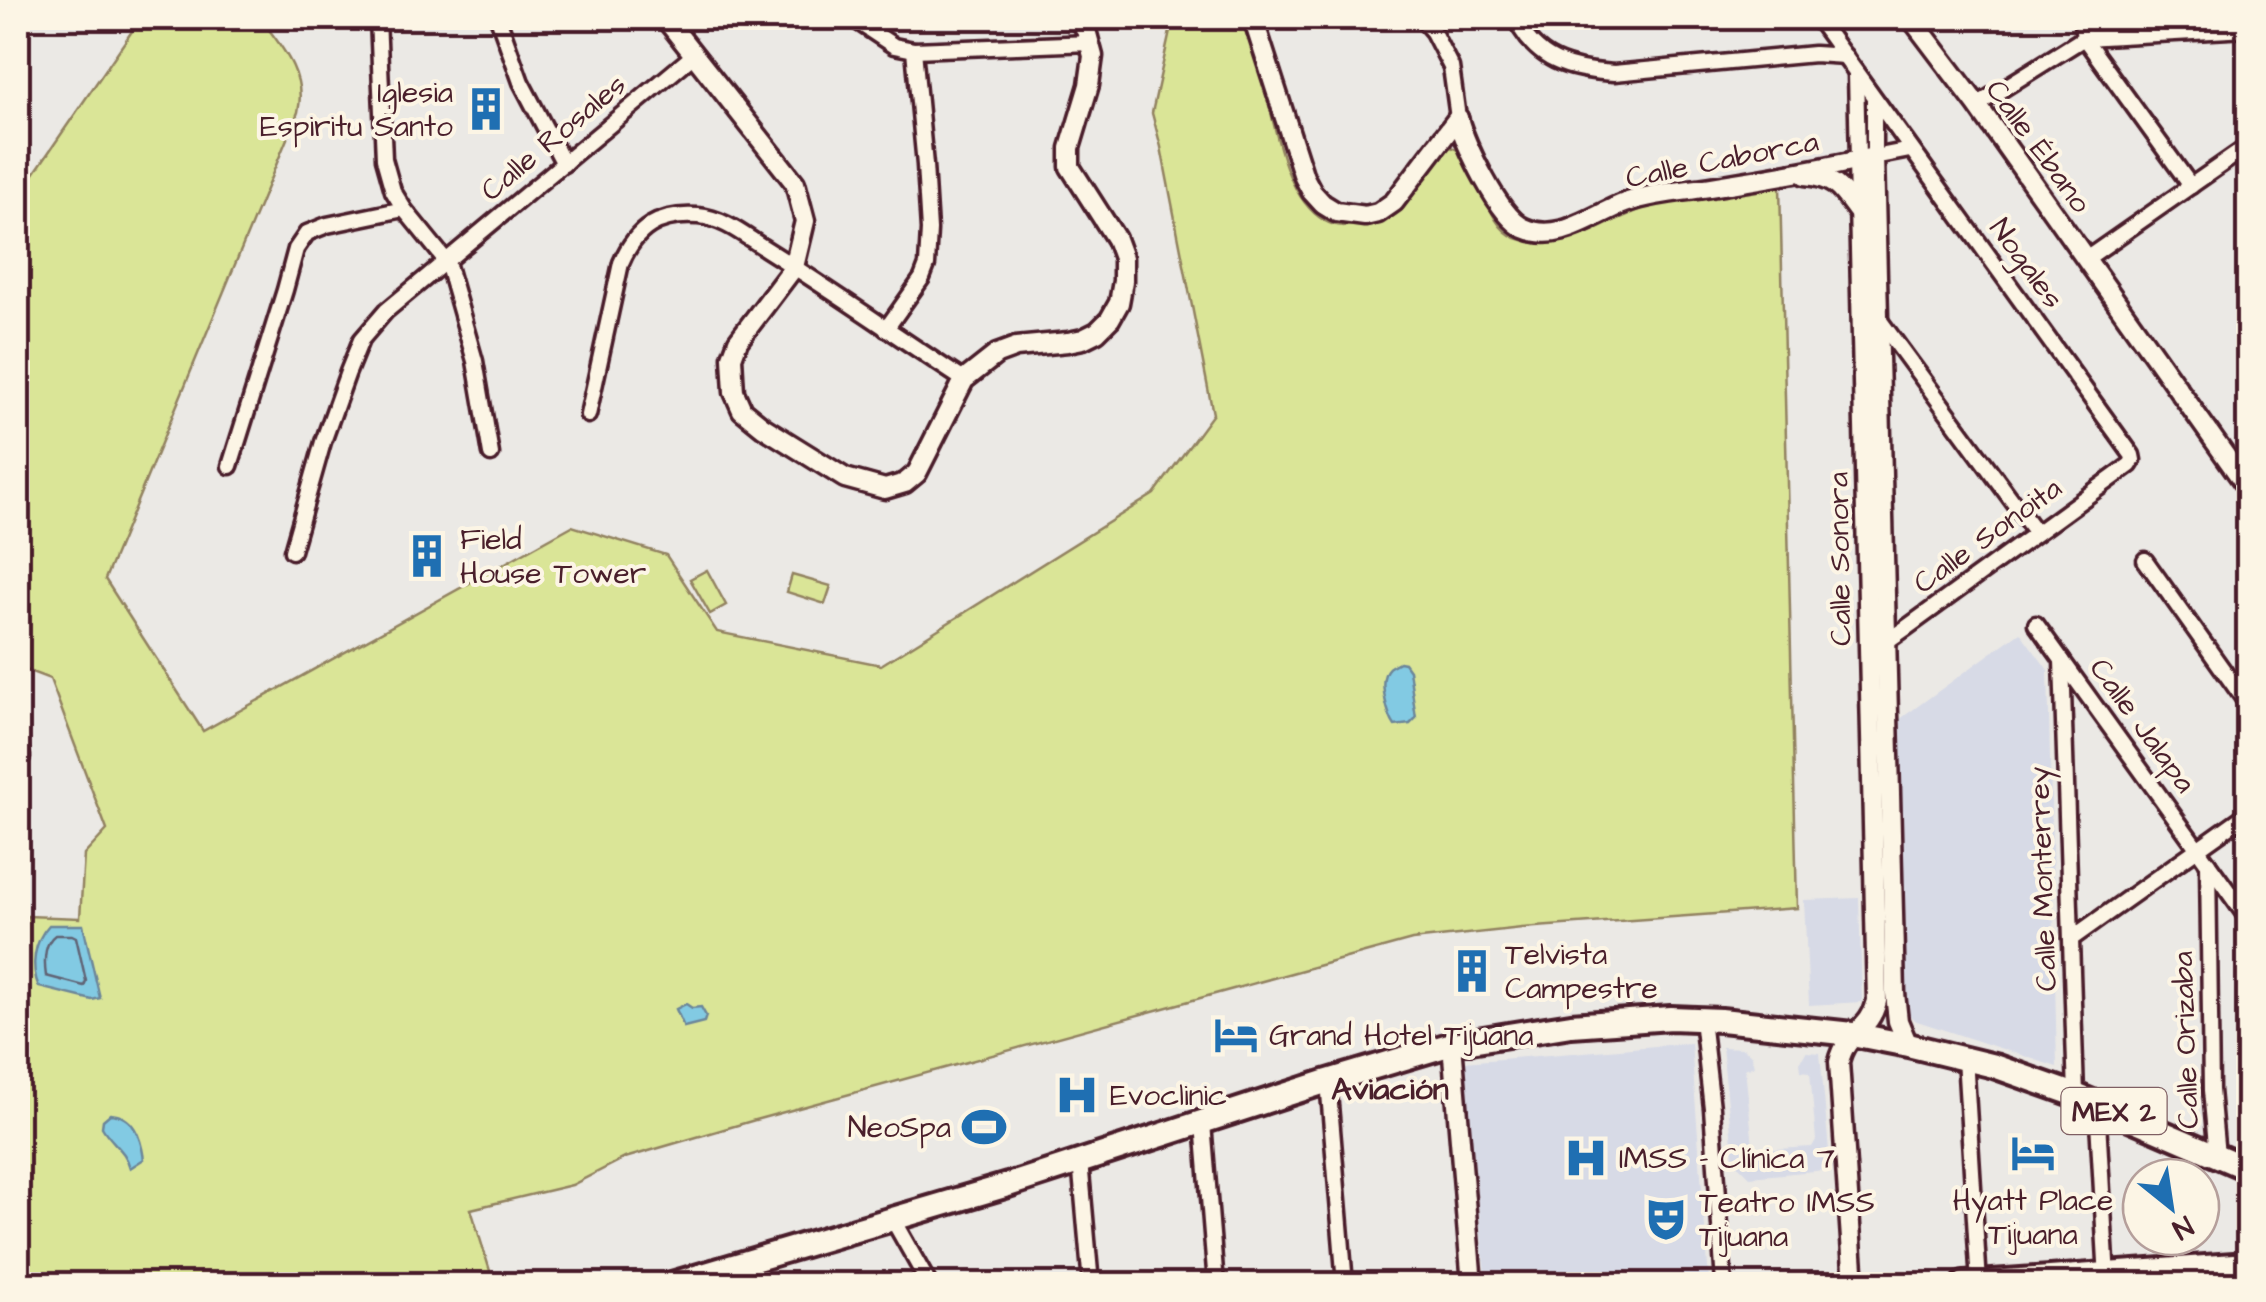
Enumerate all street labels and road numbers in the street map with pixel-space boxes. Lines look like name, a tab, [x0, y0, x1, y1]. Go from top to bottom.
street label: Calle Rosales	[472, 64, 636, 211]
street label: Calle Ébano	[1975, 71, 2101, 222]
street label: Calle Caborca	[1622, 121, 1822, 199]
street label: Nogales	[1978, 210, 2073, 318]
street label: Calle Sonoita	[1905, 468, 2070, 604]
street label: Calle Sonora	[1817, 472, 1863, 646]
street label: Calle Jalapa	[2079, 650, 2205, 802]
street label: Calle Monterrey	[2018, 766, 2069, 992]
street label: Calle Orizaba	[2162, 950, 2210, 1129]
road number: MEX 2	[2062, 1088, 2166, 1134]

